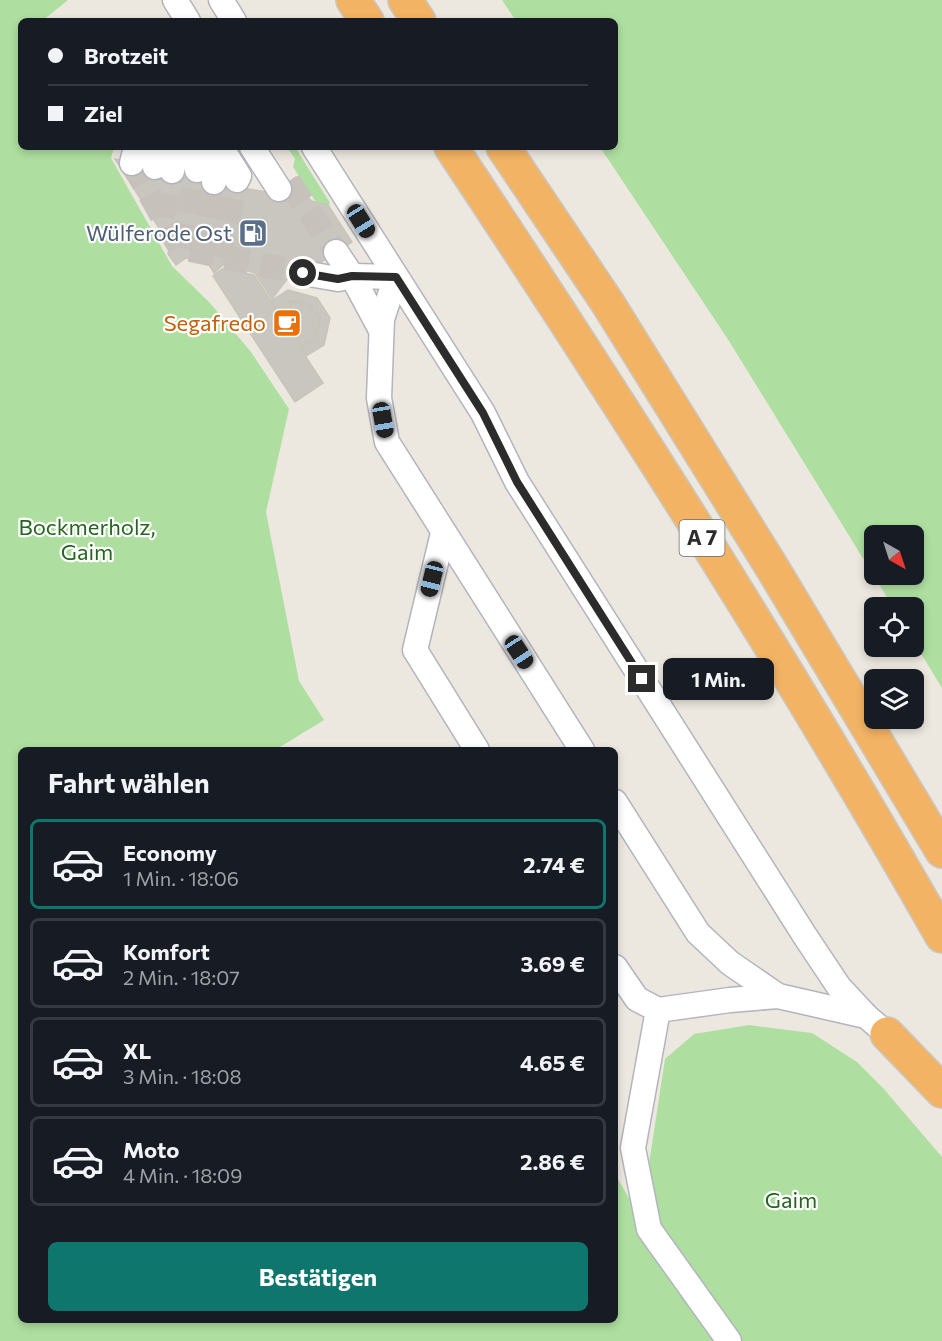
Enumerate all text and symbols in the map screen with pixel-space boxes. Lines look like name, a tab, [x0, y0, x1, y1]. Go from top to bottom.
text: Brotzeit	[84, 42, 168, 69]
text: Ziel	[84, 100, 123, 127]
car	[344, 201, 378, 241]
fuel station icon: Wülferode Ost	[237, 217, 269, 249]
place label: Wülferode Ost	[86, 219, 232, 246]
route start	[289, 259, 316, 286]
cafe icon: Segafredo	[271, 307, 303, 339]
place label: Segafredo	[164, 309, 266, 336]
car	[371, 401, 395, 439]
park label: Bockmerholz, Gaim	[18, 513, 156, 565]
road number: A 7	[680, 520, 724, 556]
north arrow	[864, 525, 924, 585]
map controls	[864, 525, 924, 729]
car	[419, 559, 445, 599]
button: locate	[864, 597, 924, 657]
car	[502, 632, 536, 672]
callout: 1 Min.	[663, 658, 774, 700]
route end	[628, 665, 655, 692]
text: 1 Min.	[691, 667, 746, 691]
button: layers	[864, 669, 924, 729]
text: Fahrt wählen	[48, 766, 210, 799]
icon: car	[51, 837, 105, 891]
text: Economy	[123, 839, 217, 866]
text: 2.74 €	[523, 851, 585, 878]
text: 1 Min. · 18:06	[123, 866, 239, 890]
icon: car	[51, 936, 105, 990]
text: Komfort	[123, 938, 210, 965]
text: 3.69 €	[520, 950, 585, 977]
text: 2 Min. · 18:07	[123, 965, 240, 989]
icon: car	[51, 1035, 105, 1089]
text: XL	[123, 1037, 151, 1064]
text: 4.65 €	[520, 1049, 585, 1076]
text: 3 Min. · 18:08	[123, 1064, 242, 1088]
icon: car	[51, 1134, 105, 1188]
text: Moto	[123, 1136, 179, 1163]
text: 2.86 €	[520, 1148, 585, 1175]
text: 4 Min. · 18:09	[123, 1163, 242, 1187]
park label: Gaim	[765, 1186, 817, 1213]
button: Bestätigen	[48, 1242, 588, 1311]

